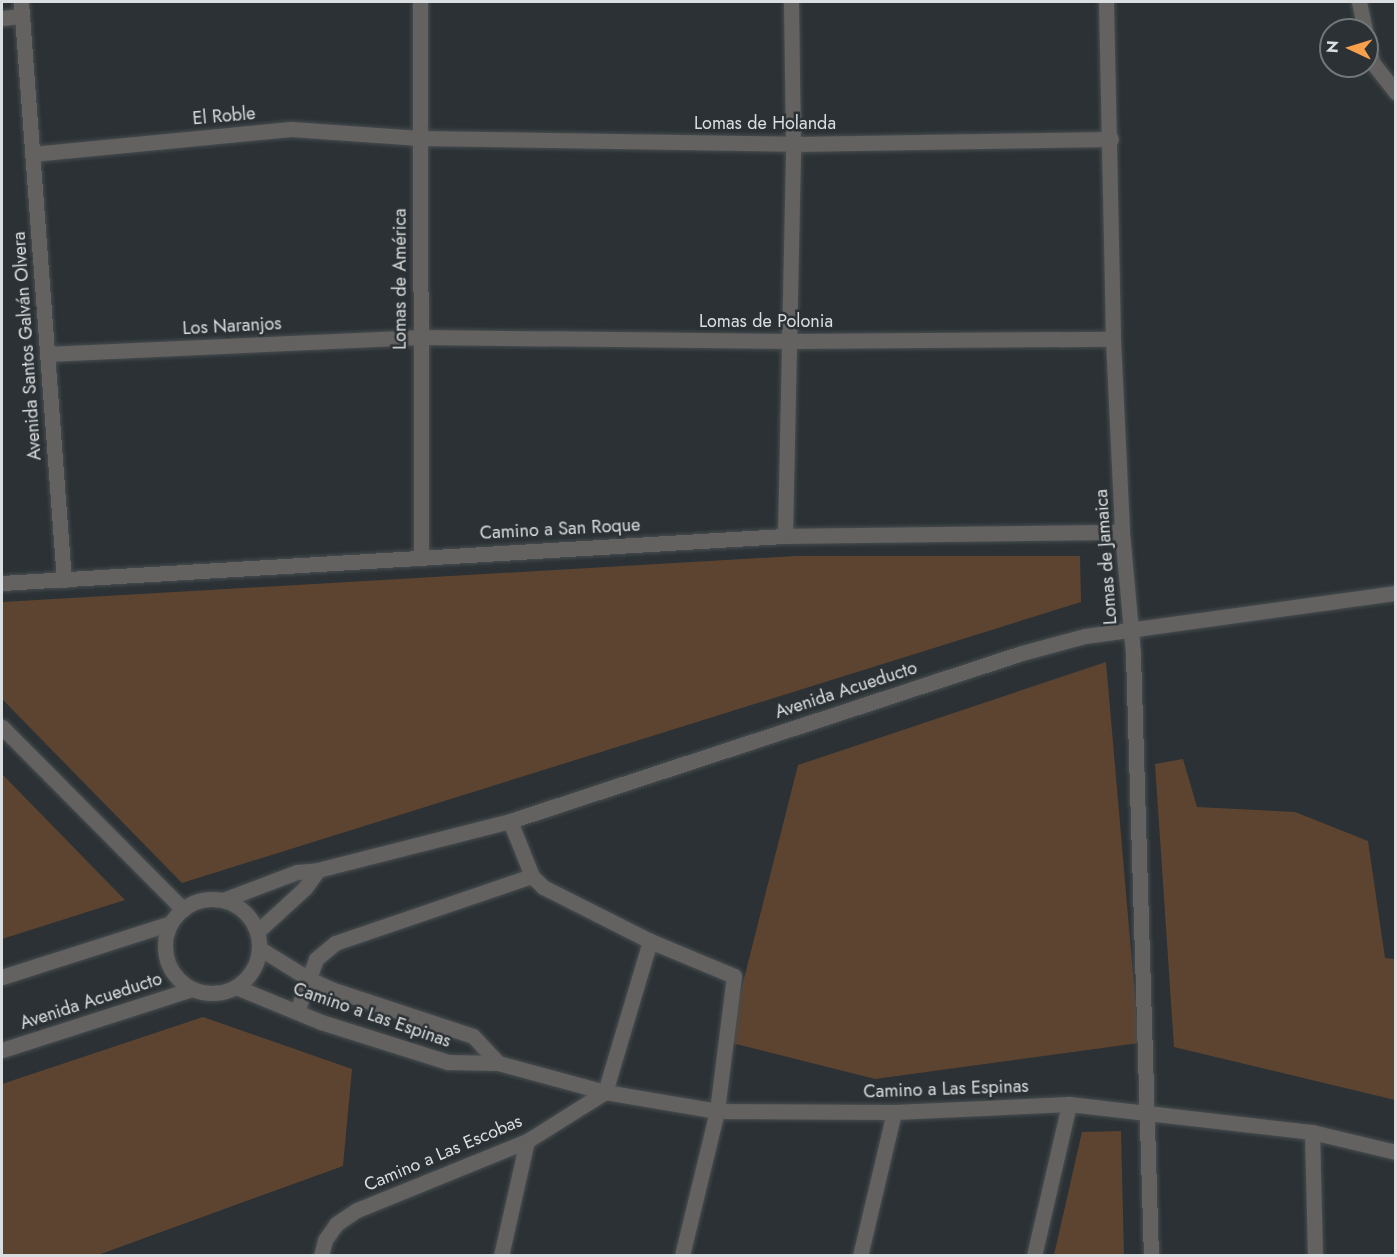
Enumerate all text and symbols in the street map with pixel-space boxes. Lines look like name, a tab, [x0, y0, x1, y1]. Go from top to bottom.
north arrow	[1319, 18, 1379, 78]
text: N	[1321, 40, 1344, 54]
street label: El Roble	[192, 102, 256, 130]
street label: Lomas de Holanda	[694, 112, 836, 134]
street label: Lomas de América	[389, 208, 411, 350]
street label: Avenida Santos Galván Olvera	[8, 231, 46, 461]
street label: Lomas de Polonia	[699, 310, 833, 332]
street label: Los Naranjos	[182, 313, 282, 339]
street label: Lomas de Jamaica	[1090, 488, 1122, 626]
street label: Camino a San Roque	[479, 514, 641, 544]
street label: Avenida Acueducto	[772, 657, 920, 723]
street label: Avenida Acueducto	[17, 968, 165, 1034]
street label: Camino a Las Espinas	[290, 978, 454, 1052]
street label: Camino a Las Espinas	[863, 1075, 1029, 1103]
street label: Camino a Las Escobas	[361, 1110, 525, 1196]

